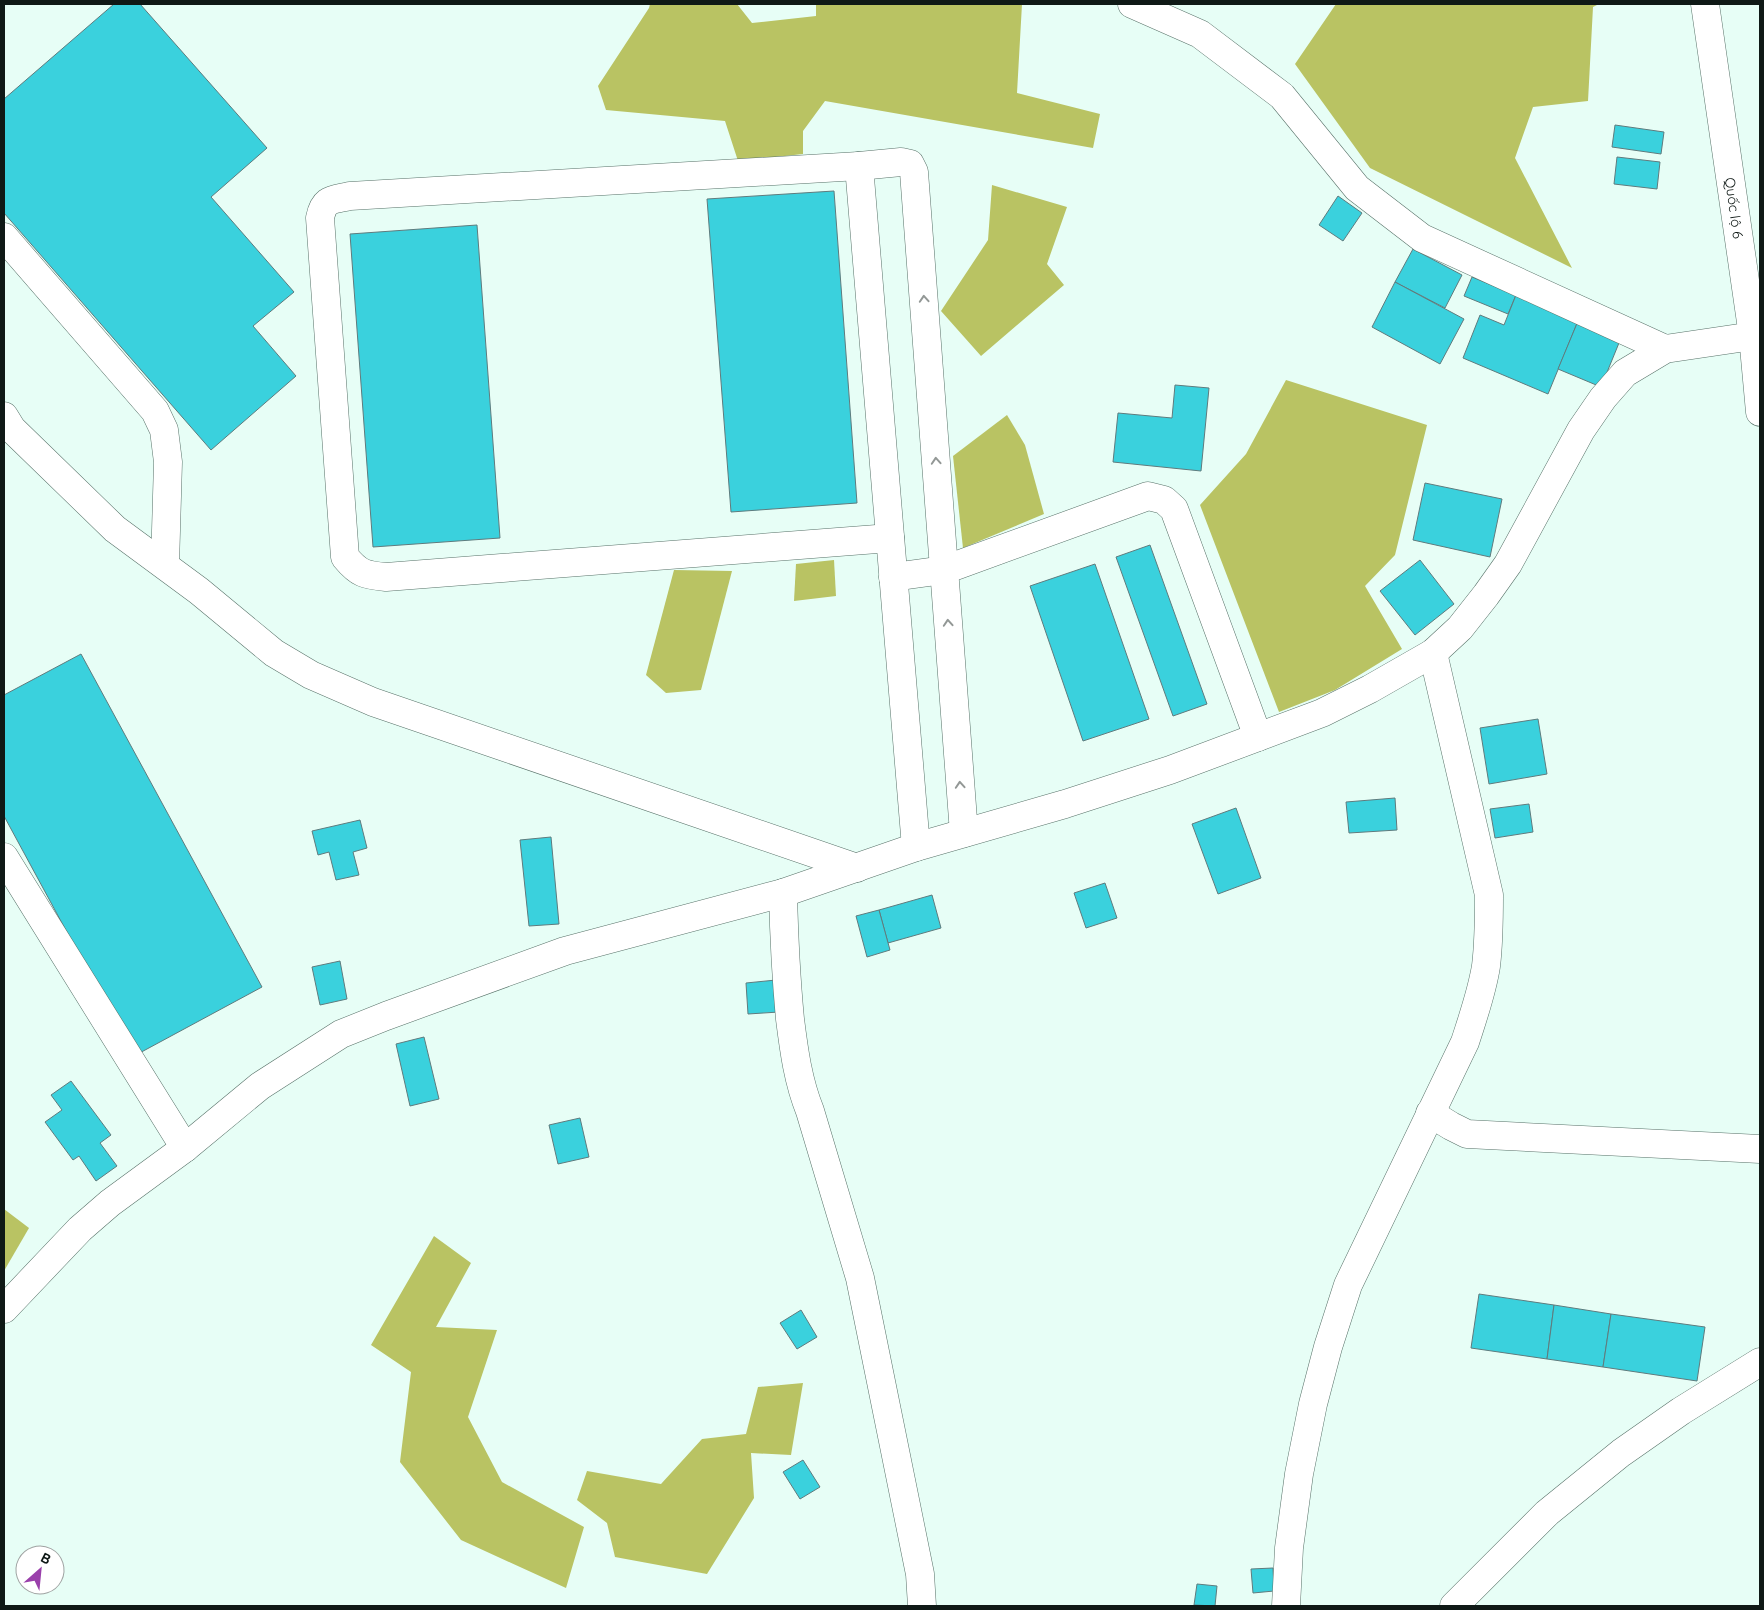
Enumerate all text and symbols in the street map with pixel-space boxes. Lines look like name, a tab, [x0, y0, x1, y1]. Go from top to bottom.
street label: Quốc lộ 6	[1721, 176, 1747, 240]
one-way arrow	[918, 294, 929, 302]
one-way arrow	[930, 456, 941, 464]
one-way arrow	[943, 618, 954, 626]
one-way arrow	[955, 780, 966, 788]
north arrow	[15, 1545, 65, 1595]
text: B	[38, 1548, 54, 1569]

